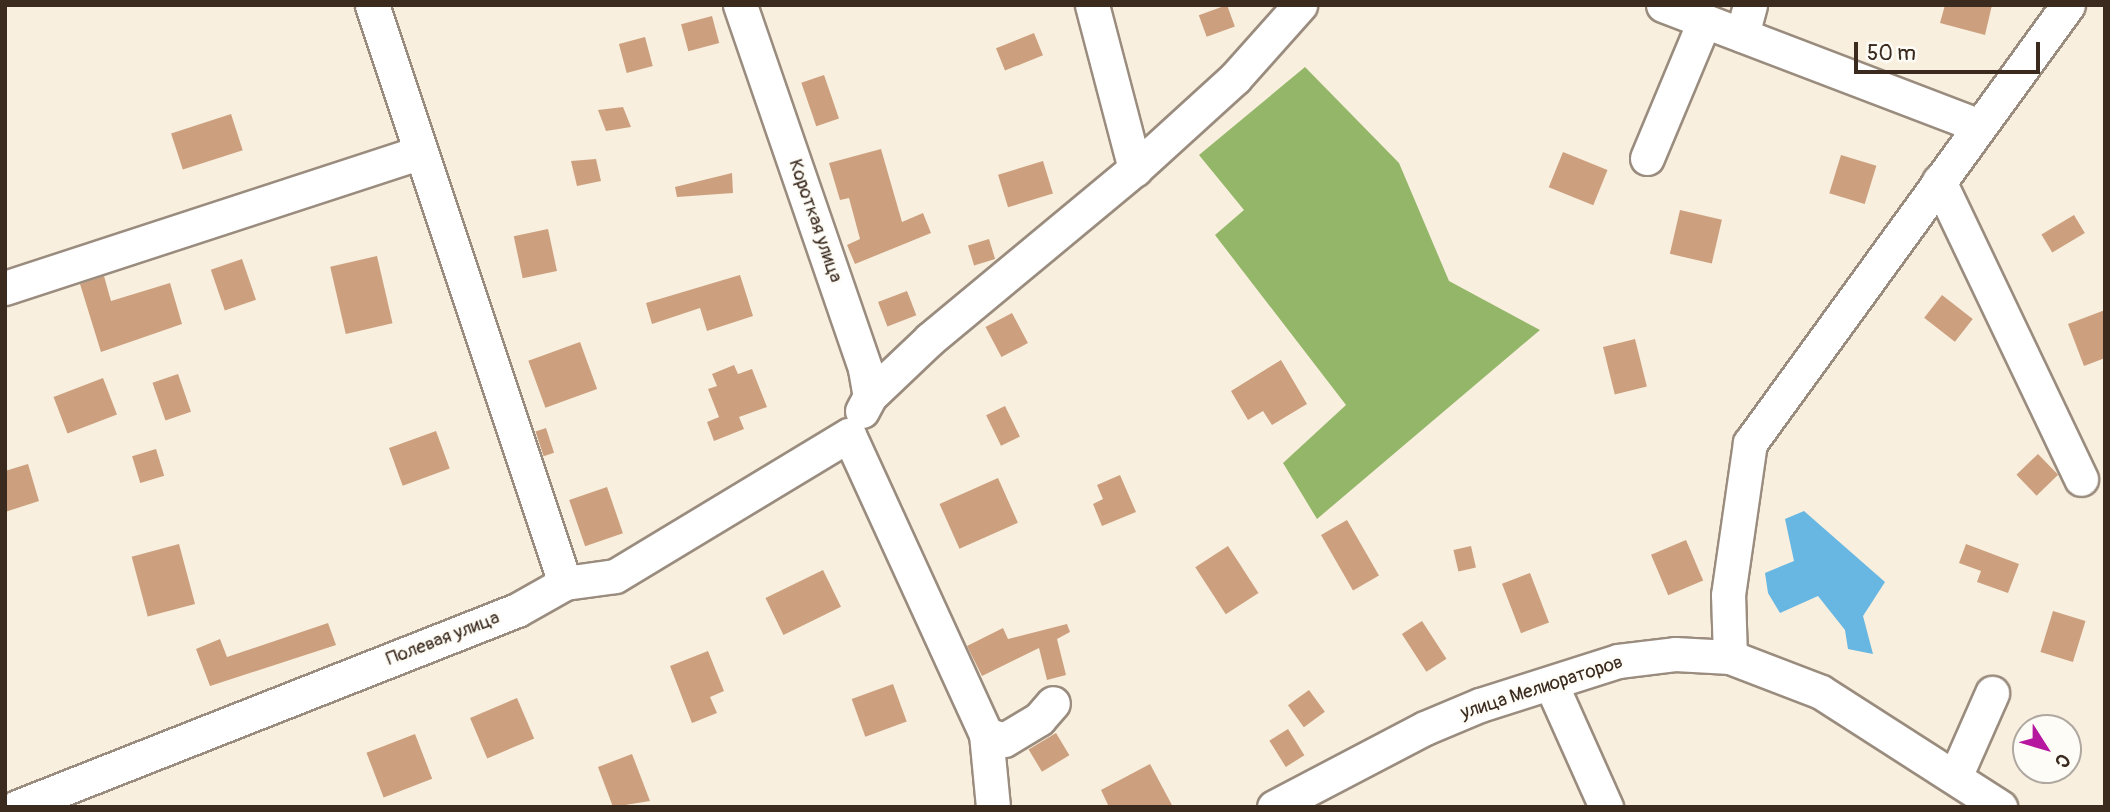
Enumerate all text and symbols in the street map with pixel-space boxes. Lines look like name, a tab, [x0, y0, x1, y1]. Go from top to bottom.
scale bar	[1858, 28, 2044, 72]
text: 50 m	[1867, 40, 1916, 67]
street label: Короткая улица	[783, 156, 847, 286]
street label: Полевая улица	[383, 607, 503, 671]
street label: улица Мелиораторов	[1458, 651, 1626, 725]
north arrow	[2012, 714, 2082, 784]
text: С	[2049, 749, 2075, 772]

